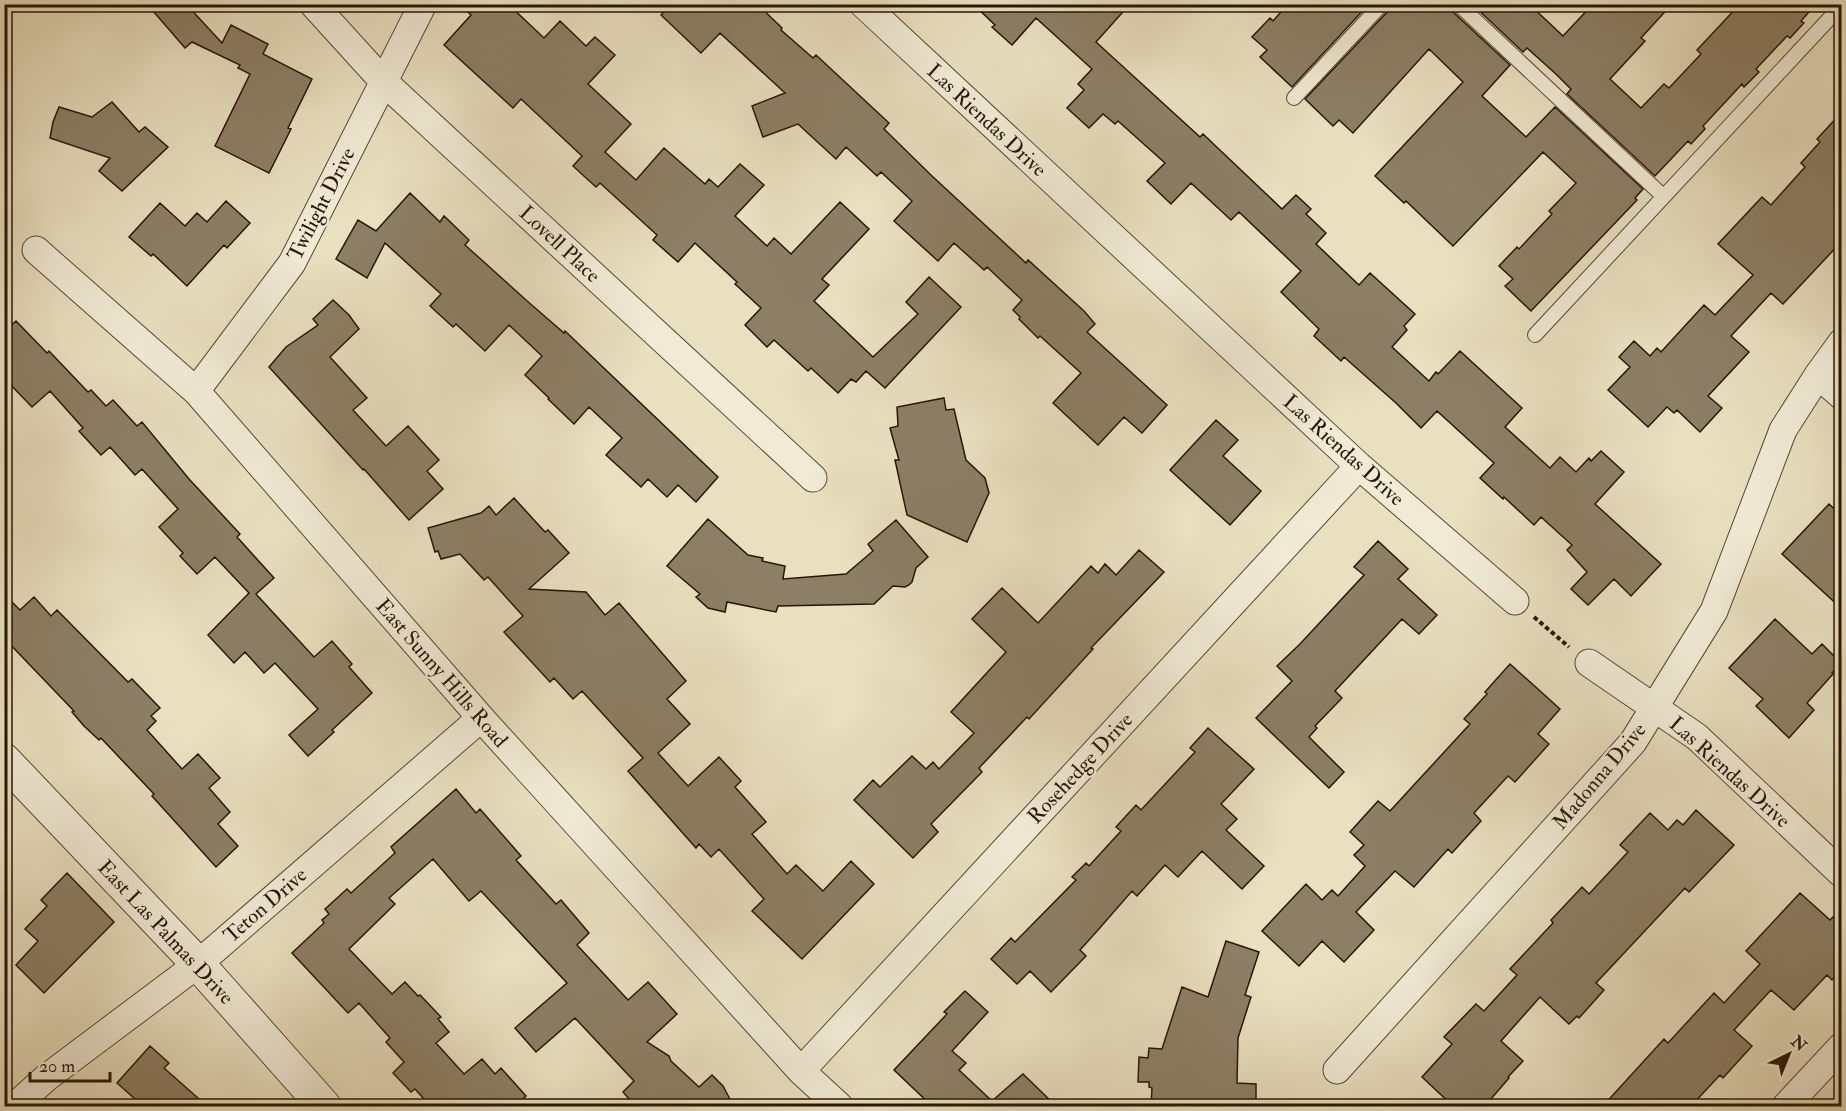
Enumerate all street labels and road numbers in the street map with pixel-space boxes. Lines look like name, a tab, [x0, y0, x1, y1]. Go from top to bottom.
street label: Las Riendas Drive	[921, 58, 1052, 183]
street label: Twilight Drive	[281, 143, 362, 265]
street label: Lovell Place	[513, 200, 606, 289]
street label: Las Riendas Drive	[1277, 389, 1410, 512]
street label: East Sunny Hills Road	[370, 593, 514, 754]
street label: Rosehedge Drive	[1022, 707, 1139, 830]
street label: Las Riendas Drive	[1663, 711, 1796, 834]
street label: Madonna Drive	[1547, 717, 1652, 836]
street label: East Las Palmas Drive	[92, 854, 240, 1010]
street label: Teton Drive	[218, 862, 313, 949]

